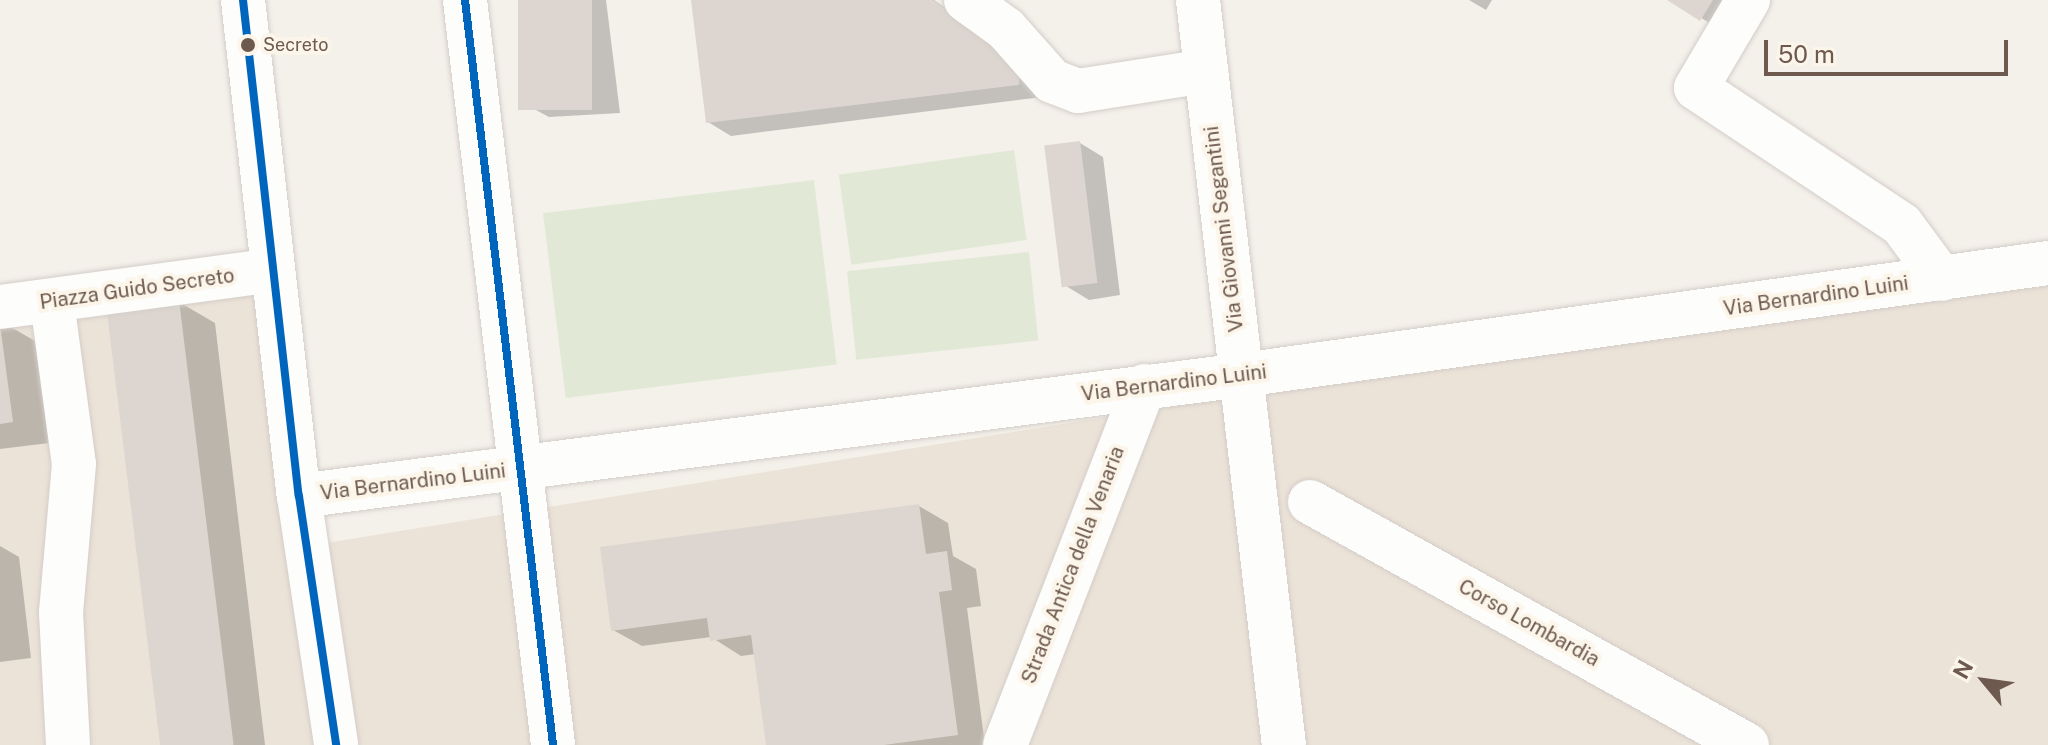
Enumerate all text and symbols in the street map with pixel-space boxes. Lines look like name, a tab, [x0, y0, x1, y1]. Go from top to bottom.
scale bar	[1768, 24, 2012, 74]
place label: Secreto	[263, 34, 329, 56]
marker: Secreto	[240, 37, 256, 53]
text: 50 m	[1778, 40, 1835, 68]
street label: Via Giovanni Segantini	[1199, 125, 1249, 333]
street label: Piazza Guido Secreto	[38, 263, 236, 315]
street label: Via Bernardino Luini	[1722, 271, 1910, 321]
street label: Via Bernardino Luini	[1080, 360, 1268, 406]
street label: Strada Antica della Venaria	[1016, 443, 1130, 687]
street label: Via Bernardino Luini	[319, 459, 507, 505]
street label: Corso Lombardia	[1454, 574, 1604, 672]
north arrow	[1944, 641, 2024, 721]
text: N	[1947, 656, 1979, 683]

